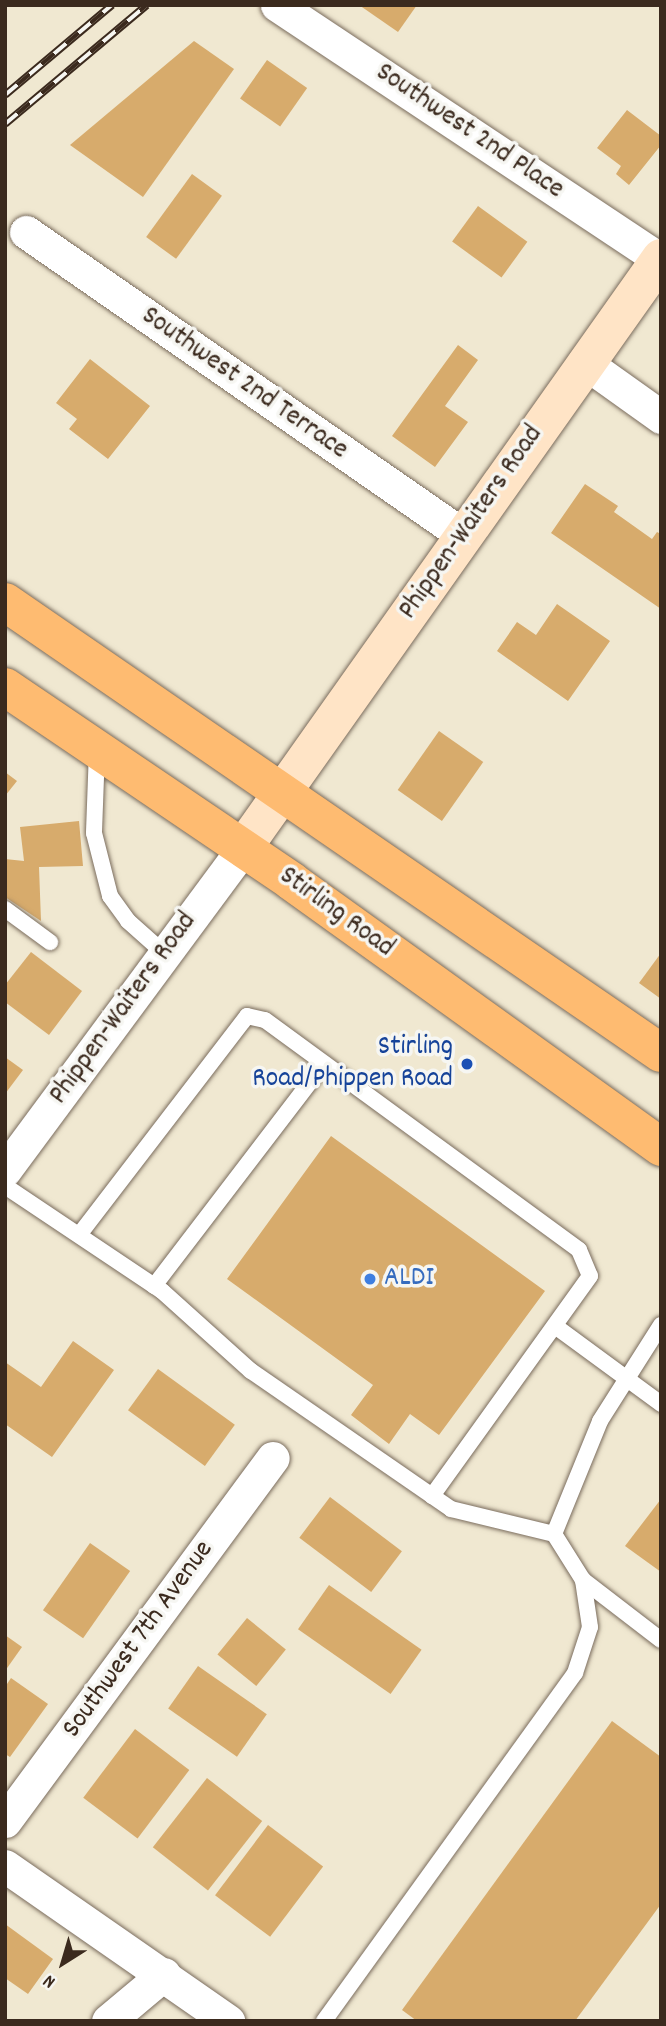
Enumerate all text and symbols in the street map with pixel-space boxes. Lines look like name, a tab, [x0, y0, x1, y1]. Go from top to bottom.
street label: Southwest 2nd Place	[369, 57, 569, 207]
street label: Southwest 2nd Terrace	[134, 300, 354, 468]
street label: Phippen-Waiters Road	[392, 419, 552, 627]
street label: Stirling Road	[272, 860, 400, 966]
street label: Phippen-Waiters Road	[43, 906, 205, 1112]
place label: Stirling Road/Phippen Road	[252, 1031, 453, 1097]
marker: Stirling Road/Phippen Road	[459, 1056, 475, 1072]
place label: ALDI	[384, 1262, 434, 1296]
marker: ALDI	[362, 1271, 378, 1287]
street label: Southwest 7th Avenue	[56, 1535, 222, 1745]
north arrow	[28, 1928, 98, 1998]
text: N	[38, 1967, 62, 1994]

